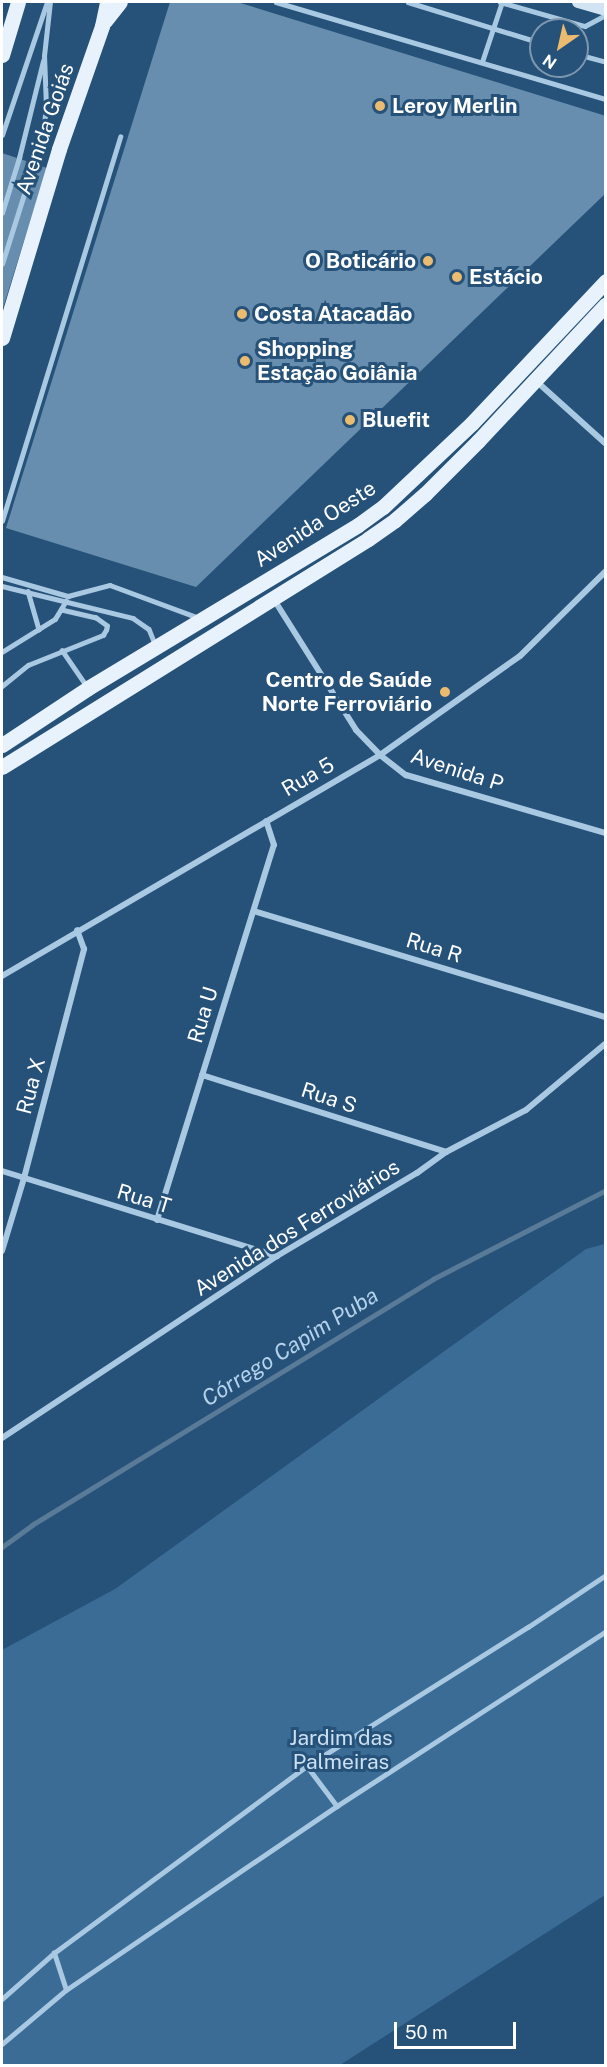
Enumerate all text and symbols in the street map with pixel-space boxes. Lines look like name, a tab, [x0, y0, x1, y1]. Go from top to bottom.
north arrow	[529, 18, 589, 78]
text: N	[539, 50, 560, 73]
street label: Avenida Goiás	[11, 60, 79, 198]
place label: Leroy Merlin	[392, 93, 518, 119]
marker: Leroy Merlin	[373, 99, 387, 113]
place label: O Boticário	[305, 248, 416, 274]
marker: O Boticário	[421, 254, 435, 268]
place label: Estácio	[469, 264, 543, 290]
marker: Estácio	[450, 270, 464, 284]
place label: Costa Atacadão	[254, 301, 412, 327]
marker: Costa Atacadão	[235, 307, 249, 321]
place label: Shopping Estação Goiânia	[257, 336, 417, 386]
marker: Shopping Estação Goiânia	[238, 354, 252, 368]
place label: Bluefit	[362, 407, 430, 433]
marker: Bluefit	[343, 413, 357, 427]
street label: Avenida Oeste	[250, 475, 380, 573]
place label: Centro de Saúde Norte Ferroviário	[262, 667, 432, 717]
marker: Centro de Saúde Norte Ferroviário	[436, 683, 454, 701]
street label: Avenida P	[408, 743, 506, 797]
street label: Rua 5	[277, 752, 339, 802]
street label: Rua R	[403, 928, 465, 968]
street label: Rua U	[183, 984, 223, 1046]
street label: Rua X	[11, 1055, 51, 1117]
street label: Rua S	[298, 1077, 360, 1119]
street label: Avenida dos Ferroviários	[190, 1154, 404, 1302]
street label: Rua T	[114, 1179, 174, 1219]
water label: Córrego Capim Puba	[197, 1282, 383, 1412]
park label: Jardim das Palmeiras	[289, 1725, 393, 1775]
scale bar	[397, 2010, 518, 2048]
text: 50 m	[405, 2022, 448, 2043]

